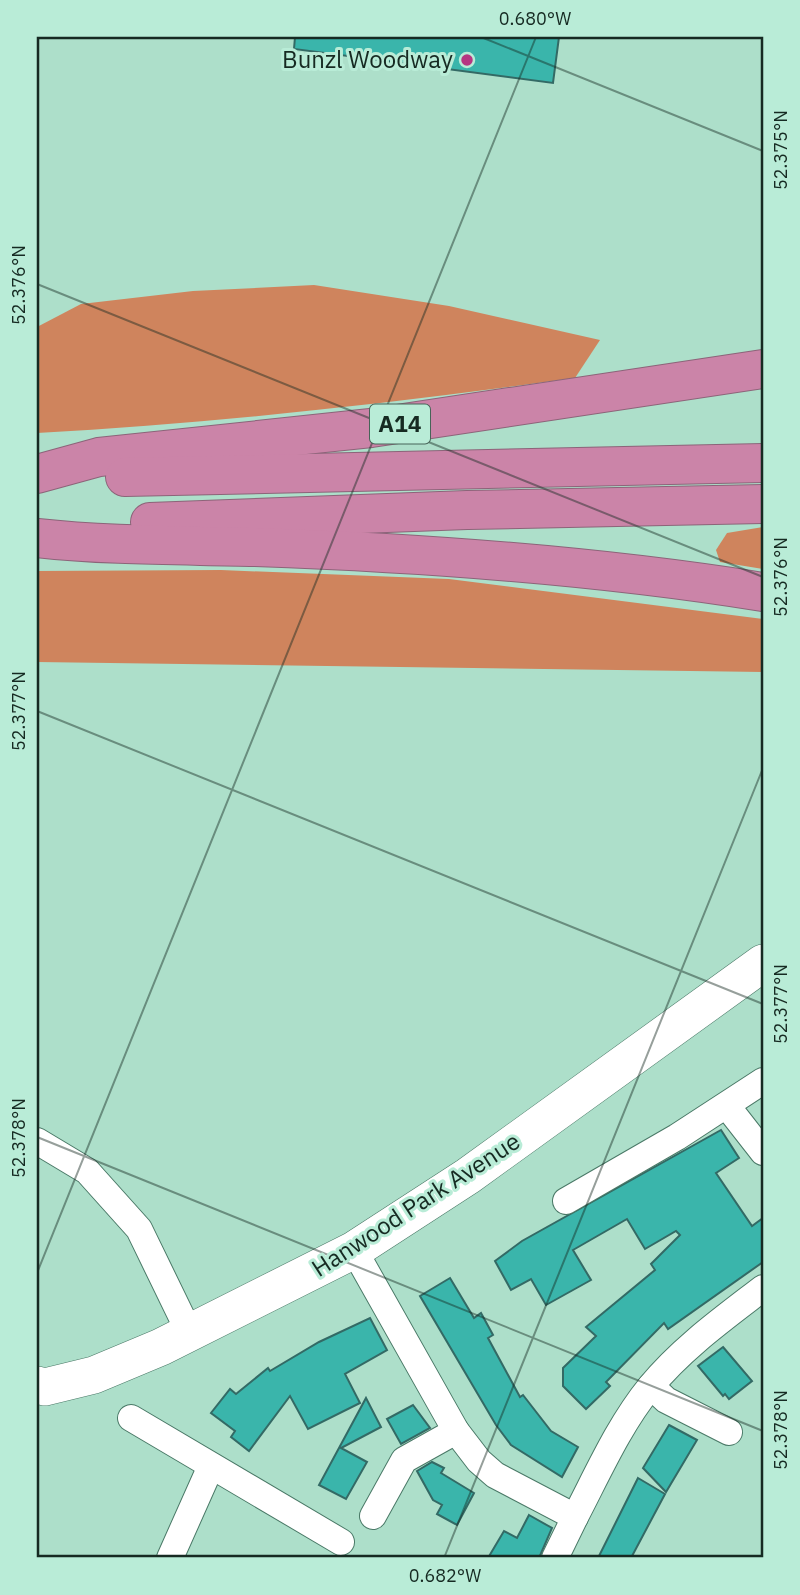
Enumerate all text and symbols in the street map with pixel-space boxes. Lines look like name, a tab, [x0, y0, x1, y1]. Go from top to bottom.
text: 0.680°W	[499, 7, 571, 30]
place label: Bunzl Woodway	[282, 43, 453, 75]
marker: Bunzl Woodway	[459, 52, 475, 68]
text: 52.375°N	[769, 110, 792, 190]
text: 52.376°N	[7, 245, 30, 325]
road number: A14	[370, 404, 430, 444]
text: 52.376°N	[769, 537, 792, 617]
text: 52.377°N	[7, 671, 30, 751]
text: 52.377°N	[769, 964, 792, 1044]
text: 52.378°N	[7, 1098, 30, 1178]
street label: Hanwood Park Avenue	[305, 1125, 526, 1284]
text: 52.378°N	[769, 1390, 792, 1470]
text: 0.682°W	[409, 1564, 481, 1587]

